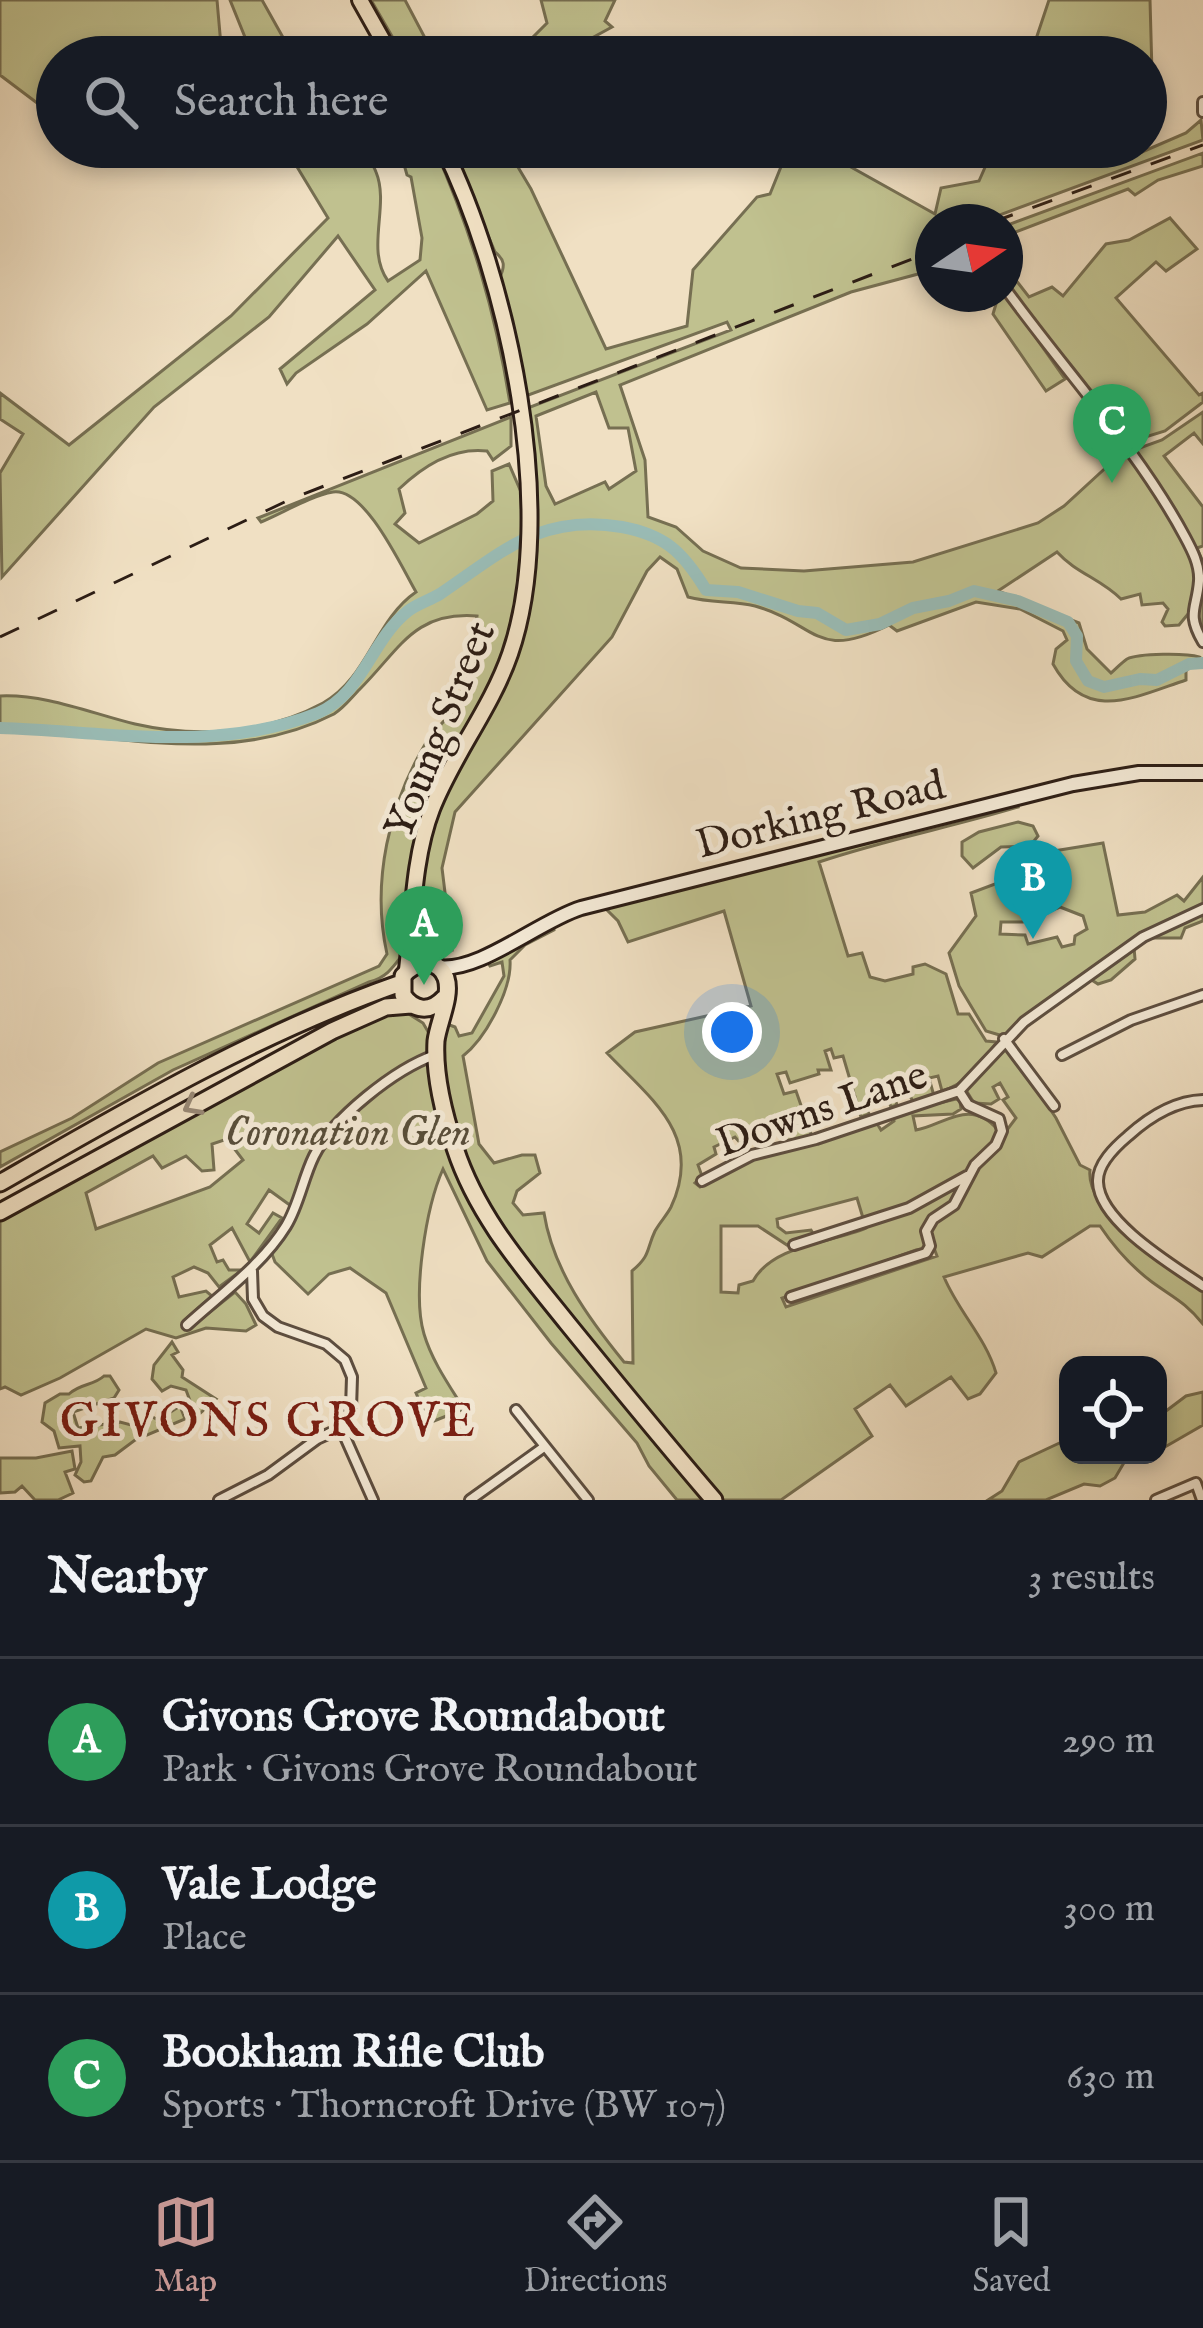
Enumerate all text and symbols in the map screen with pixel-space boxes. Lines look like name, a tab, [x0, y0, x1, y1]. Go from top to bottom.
search box	[36, 36, 1167, 168]
icon: search	[78, 69, 144, 135]
text: Search here	[174, 74, 388, 131]
north arrow	[915, 204, 1023, 312]
pin: C	[1073, 384, 1151, 483]
street label: Young Street	[374, 614, 509, 846]
street label: Dorking Road	[691, 760, 951, 873]
pin: B	[994, 840, 1072, 939]
pin: A	[385, 886, 463, 985]
your location	[702, 1002, 762, 1062]
street label: Downs Lane	[710, 1050, 935, 1171]
one-way arrow	[184, 1092, 205, 1115]
park label: Coronation Glen	[225, 1107, 471, 1160]
map controls	[1059, 1356, 1167, 1464]
button: locate	[1059, 1356, 1167, 1464]
district label: GIVONS GROVE	[60, 1393, 478, 1453]
text: Nearby	[48, 1546, 207, 1611]
text: 3 results	[1028, 1554, 1155, 1603]
text: Givons Grove Roundabout	[162, 1689, 665, 1746]
text: A	[74, 1717, 100, 1766]
text: 290 m	[1062, 1717, 1155, 1766]
text: Park · Givons Grove Roundabout	[162, 1746, 698, 1795]
text: Vale Lodge	[162, 1857, 376, 1914]
text: B	[74, 1885, 100, 1934]
text: 300 m	[1063, 1885, 1155, 1934]
text: Place	[162, 1914, 247, 1963]
text: Bookham Rifle Club	[162, 2025, 545, 2082]
text: C	[73, 2053, 101, 2102]
text: 630 m	[1066, 2053, 1155, 2102]
text: Sports · Thorncroft Drive (BW 107)	[162, 2082, 726, 2131]
tab: Map	[153, 2189, 219, 2303]
tab: Directions	[524, 2189, 667, 2303]
tab: Saved	[972, 2189, 1050, 2303]

